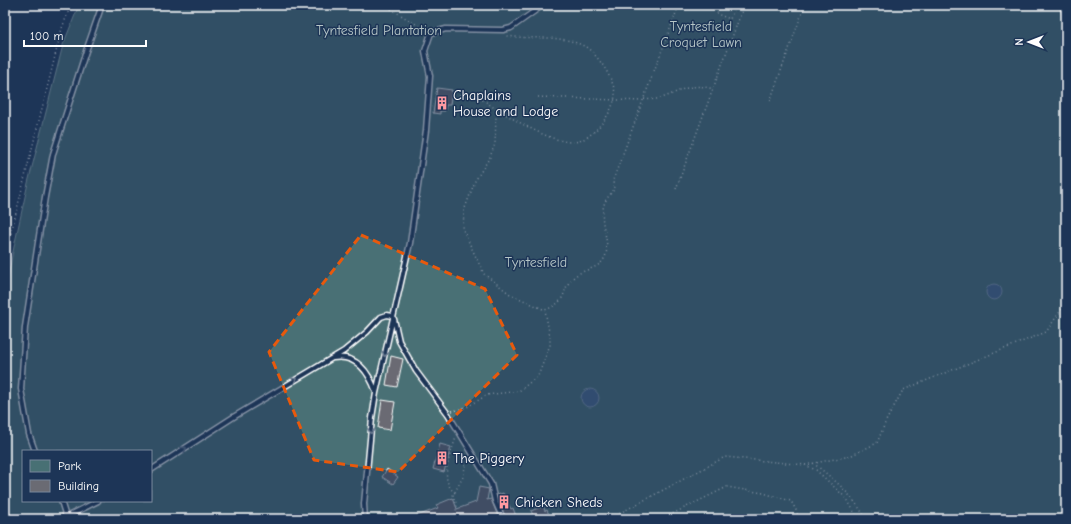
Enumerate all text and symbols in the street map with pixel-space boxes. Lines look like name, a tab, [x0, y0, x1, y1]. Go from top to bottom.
park label: Tyntesfield Croquet Lawn	[660, 18, 742, 51]
scale bar	[24, 22, 146, 48]
park label: Tyntesfield Plantation	[316, 22, 442, 39]
north arrow	[1009, 22, 1049, 62]
text: 100 m	[30, 29, 63, 43]
text: N	[1013, 38, 1026, 46]
place label: Chaplains House and Lodge	[453, 87, 558, 120]
building icon: Chaplains House and Lodge	[434, 95, 450, 111]
park label: Tyntesfield	[505, 254, 567, 271]
one-way arrow	[381, 351, 389, 358]
one-way arrow	[290, 378, 297, 385]
one-way arrow	[366, 428, 375, 434]
one-way arrow	[180, 447, 187, 454]
legend	[22, 450, 152, 502]
building icon: The Piggery	[434, 450, 450, 466]
place label: The Piggery	[453, 450, 525, 467]
text: Park	[58, 459, 81, 473]
text: Building	[58, 479, 99, 493]
building icon: Chicken Sheds	[496, 494, 512, 510]
place label: Chicken Sheds	[515, 494, 603, 511]

